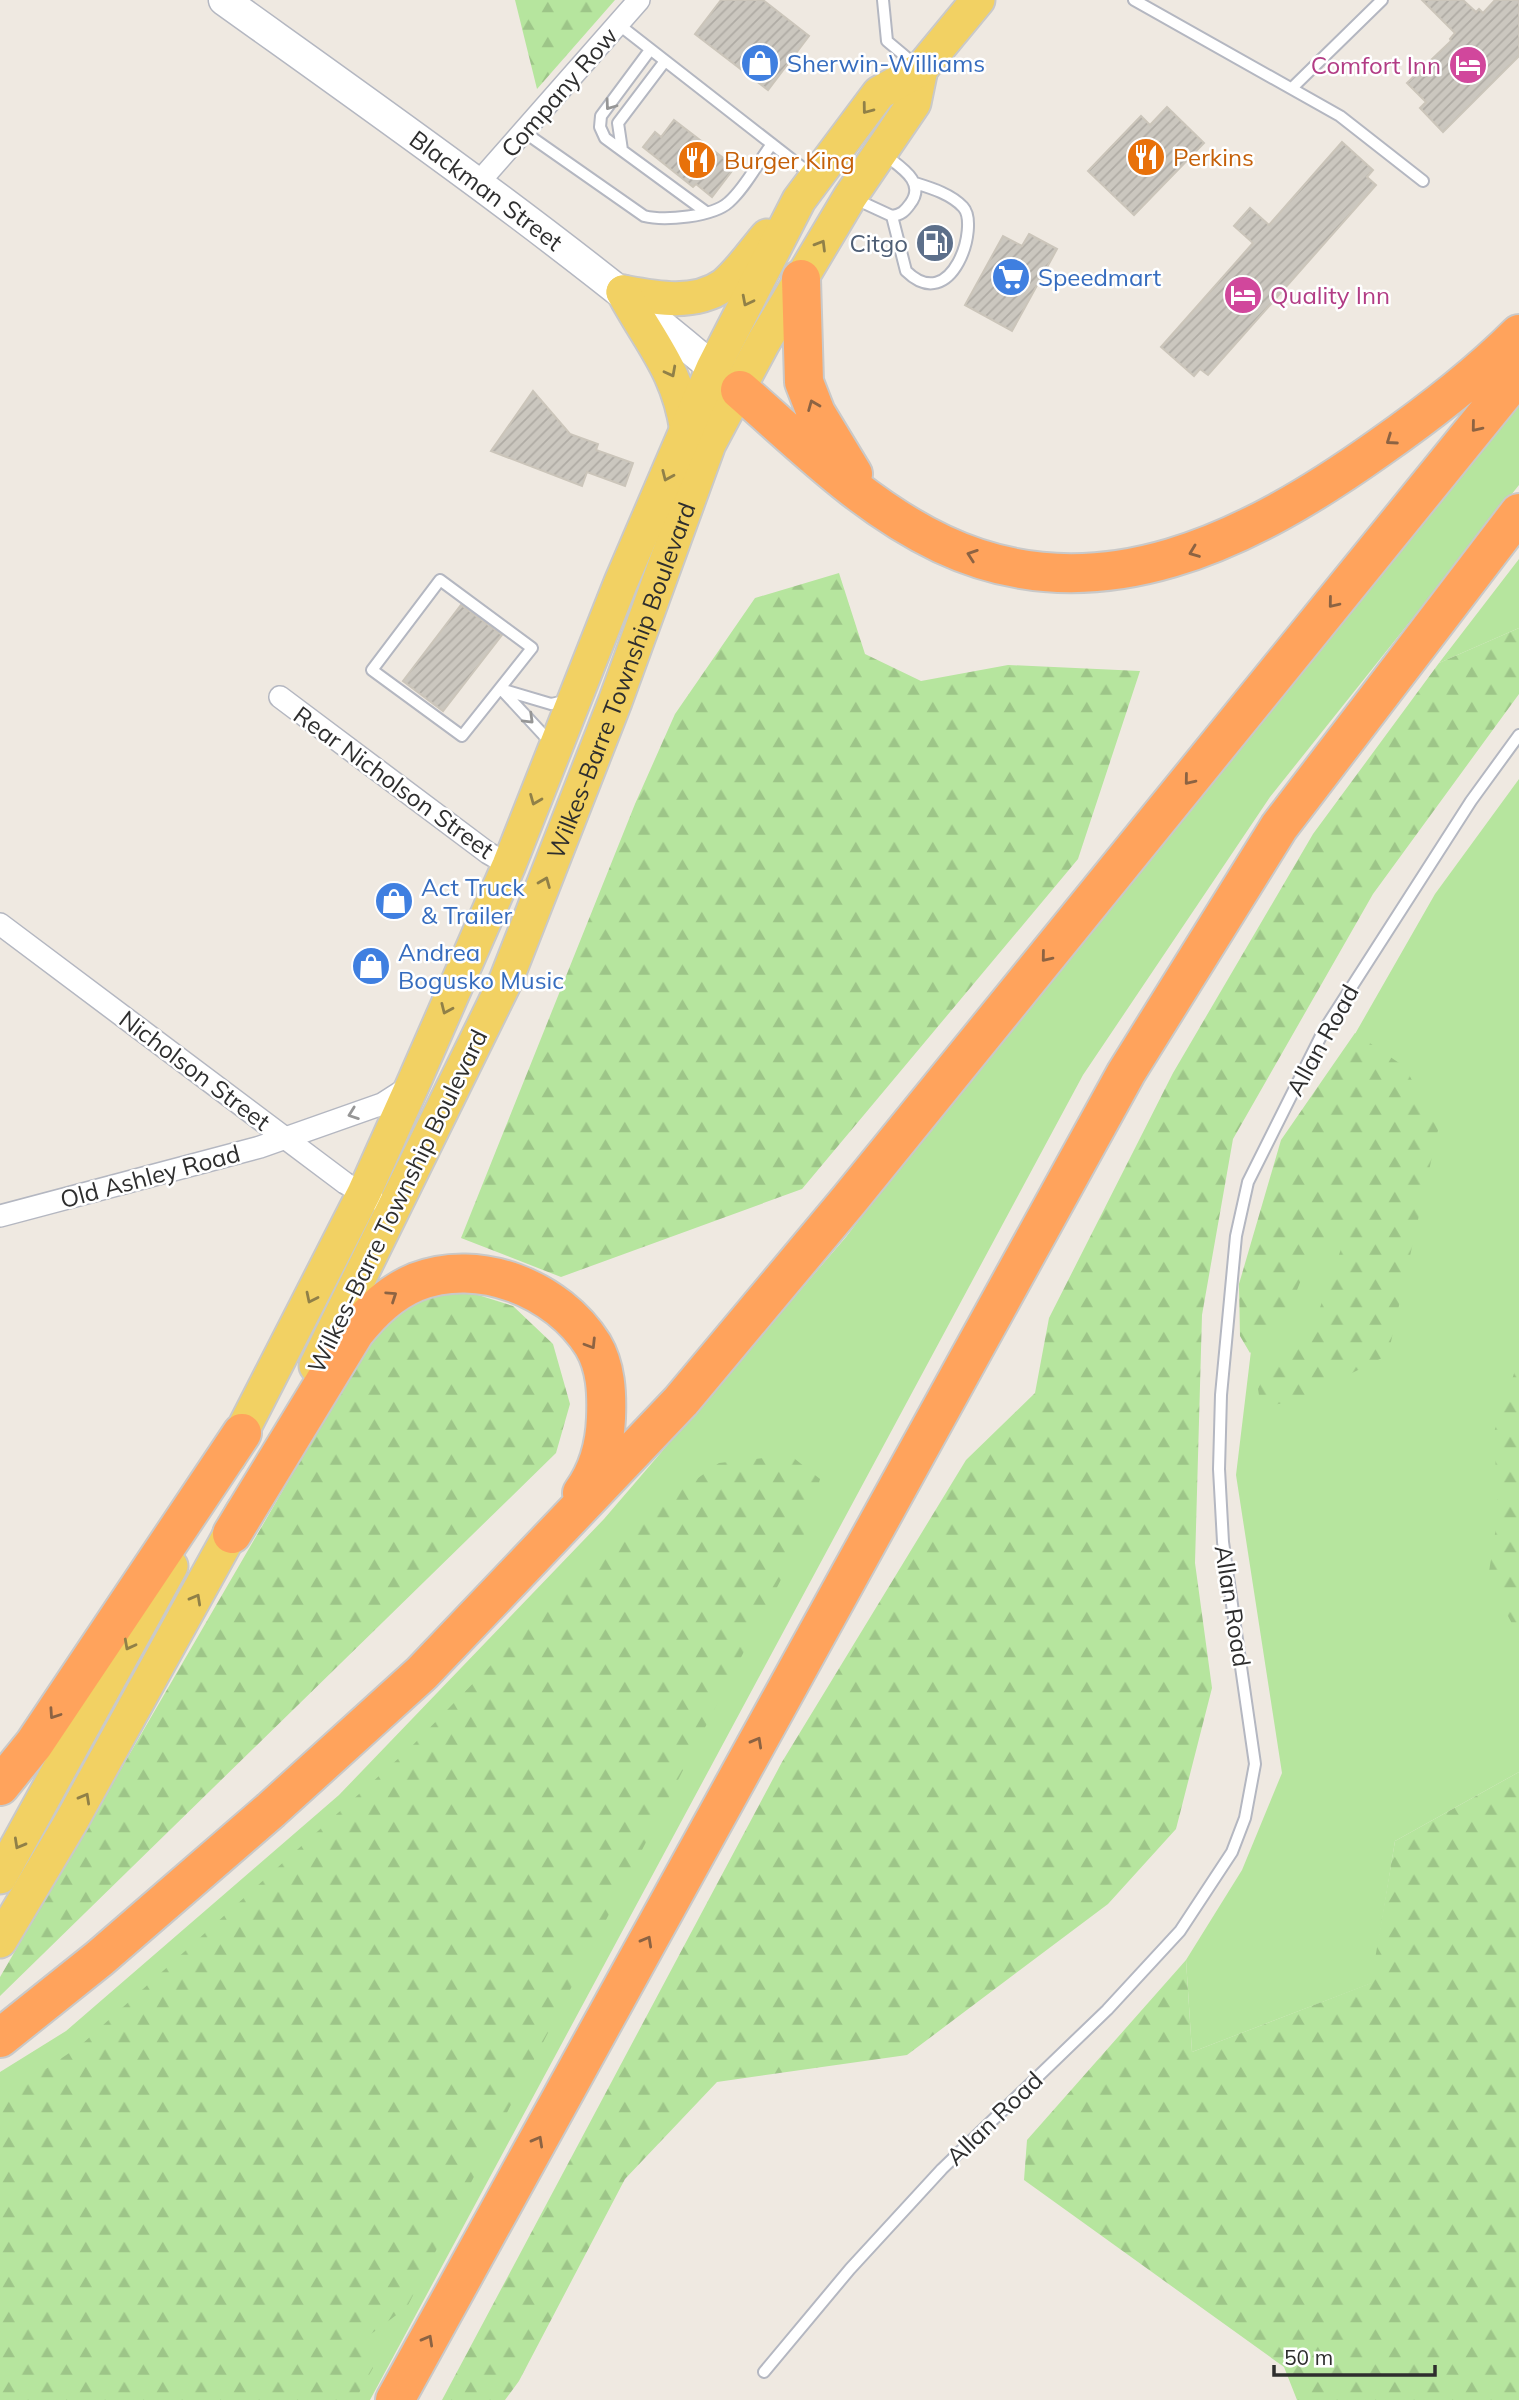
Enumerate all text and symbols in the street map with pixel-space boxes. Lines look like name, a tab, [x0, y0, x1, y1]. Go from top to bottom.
street label: Company Row	[494, 21, 624, 163]
shop icon: Sherwin-Williams	[739, 42, 781, 84]
hotel icon: Comfort Inn	[1447, 44, 1489, 86]
place label: Sherwin-Williams	[787, 48, 985, 78]
place label: Comfort Inn	[1311, 50, 1441, 80]
one-way arrow	[605, 97, 618, 110]
one-way arrow	[863, 101, 876, 114]
street label: Blackman Street	[404, 124, 569, 257]
restaurant icon: Perkins	[1125, 136, 1167, 178]
restaurant icon: Burger King	[676, 139, 718, 181]
place label: Perkins	[1173, 142, 1254, 172]
place label: Burger King	[724, 145, 855, 175]
fuel station icon: Citgo	[914, 222, 956, 264]
place label: Citgo	[849, 228, 908, 258]
one-way arrow	[813, 240, 826, 253]
supermarket icon: Speedmart	[990, 256, 1032, 298]
place label: Speedmart	[1038, 262, 1161, 292]
hotel icon: Quality Inn	[1222, 274, 1264, 316]
place label: Quality Inn	[1270, 280, 1390, 310]
one-way arrow	[742, 294, 756, 306]
one-way arrow	[662, 364, 676, 377]
one-way arrow	[808, 399, 822, 411]
one-way arrow	[1472, 418, 1484, 431]
one-way arrow	[1386, 432, 1399, 444]
one-way arrow	[662, 469, 676, 481]
street label: Wilkes-Barre Township Boulevard	[540, 498, 702, 863]
one-way arrow	[1189, 543, 1201, 557]
one-way arrow	[966, 549, 978, 563]
one-way arrow	[1328, 596, 1341, 608]
street label: Rear Nicholson Street	[288, 699, 500, 865]
one-way arrow	[521, 710, 534, 723]
one-way arrow	[1185, 773, 1198, 785]
one-way arrow	[530, 793, 544, 805]
place label: Act Truck & Trailer	[421, 872, 525, 930]
one-way arrow	[536, 877, 550, 889]
shop icon: Act Truck & Trailer	[373, 880, 415, 922]
place label: Andrea Bogusko Music	[398, 937, 564, 995]
shop icon: Andrea Bogusko Music	[350, 945, 392, 987]
one-way arrow	[1042, 949, 1055, 961]
street label: Allan Road	[1279, 979, 1365, 1101]
one-way arrow	[440, 1002, 454, 1014]
street label: Nicholson Street	[114, 1003, 276, 1137]
street label: Wilkes-Barre Township Boulevard	[301, 1024, 493, 1378]
one-way arrow	[347, 1106, 359, 1120]
street label: Old Ashley Road	[57, 1138, 243, 1214]
one-way arrow	[306, 1291, 320, 1303]
one-way arrow	[385, 1291, 398, 1304]
one-way arrow	[582, 1336, 595, 1349]
street label: Allan Road	[1209, 1543, 1257, 1669]
one-way arrow	[188, 1594, 201, 1606]
one-way arrow	[124, 1638, 137, 1650]
one-way arrow	[50, 1706, 62, 1719]
one-way arrow	[749, 1737, 762, 1750]
one-way arrow	[77, 1792, 90, 1805]
one-way arrow	[14, 1837, 27, 1849]
one-way arrow	[639, 1936, 652, 1949]
street label: Allan Road	[939, 2065, 1049, 2171]
one-way arrow	[529, 2135, 543, 2148]
scale bar	[1274, 2334, 1435, 2378]
one-way arrow	[420, 2335, 433, 2347]
text: 50 m	[1284, 2344, 1333, 2370]

